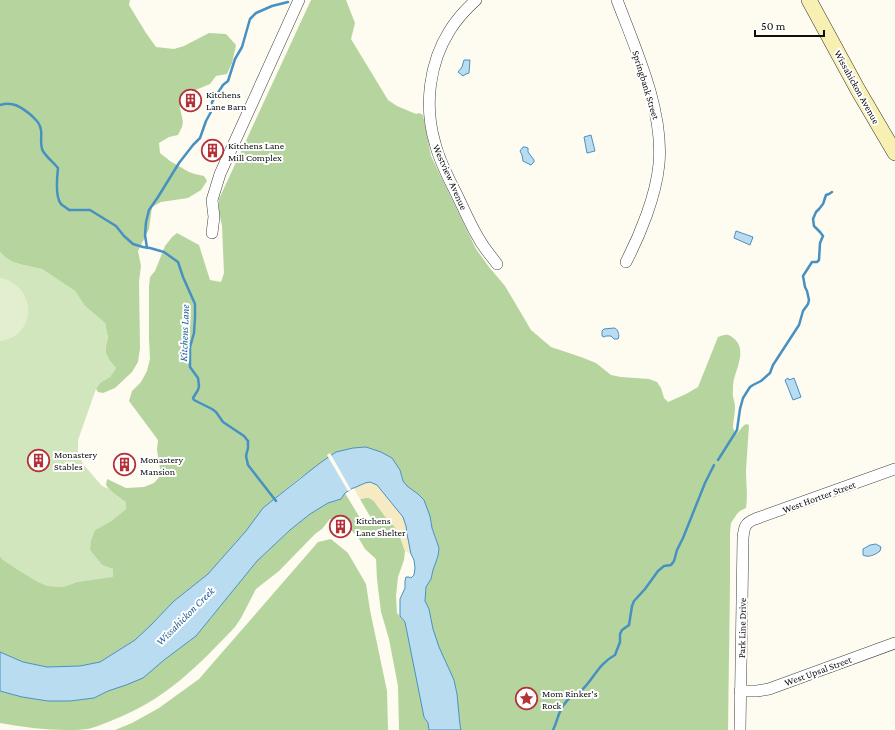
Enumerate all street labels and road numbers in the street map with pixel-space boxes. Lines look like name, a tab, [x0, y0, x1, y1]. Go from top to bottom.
street label: Wissahickon Avenue	[832, 48, 882, 126]
street label: Springbank Street	[630, 49, 662, 121]
street label: Westview Avenue	[431, 143, 470, 212]
street label: West Hortter Street	[781, 478, 858, 515]
street label: Park Line Drive	[736, 597, 748, 658]
street label: West Upsal Street	[783, 654, 854, 688]

